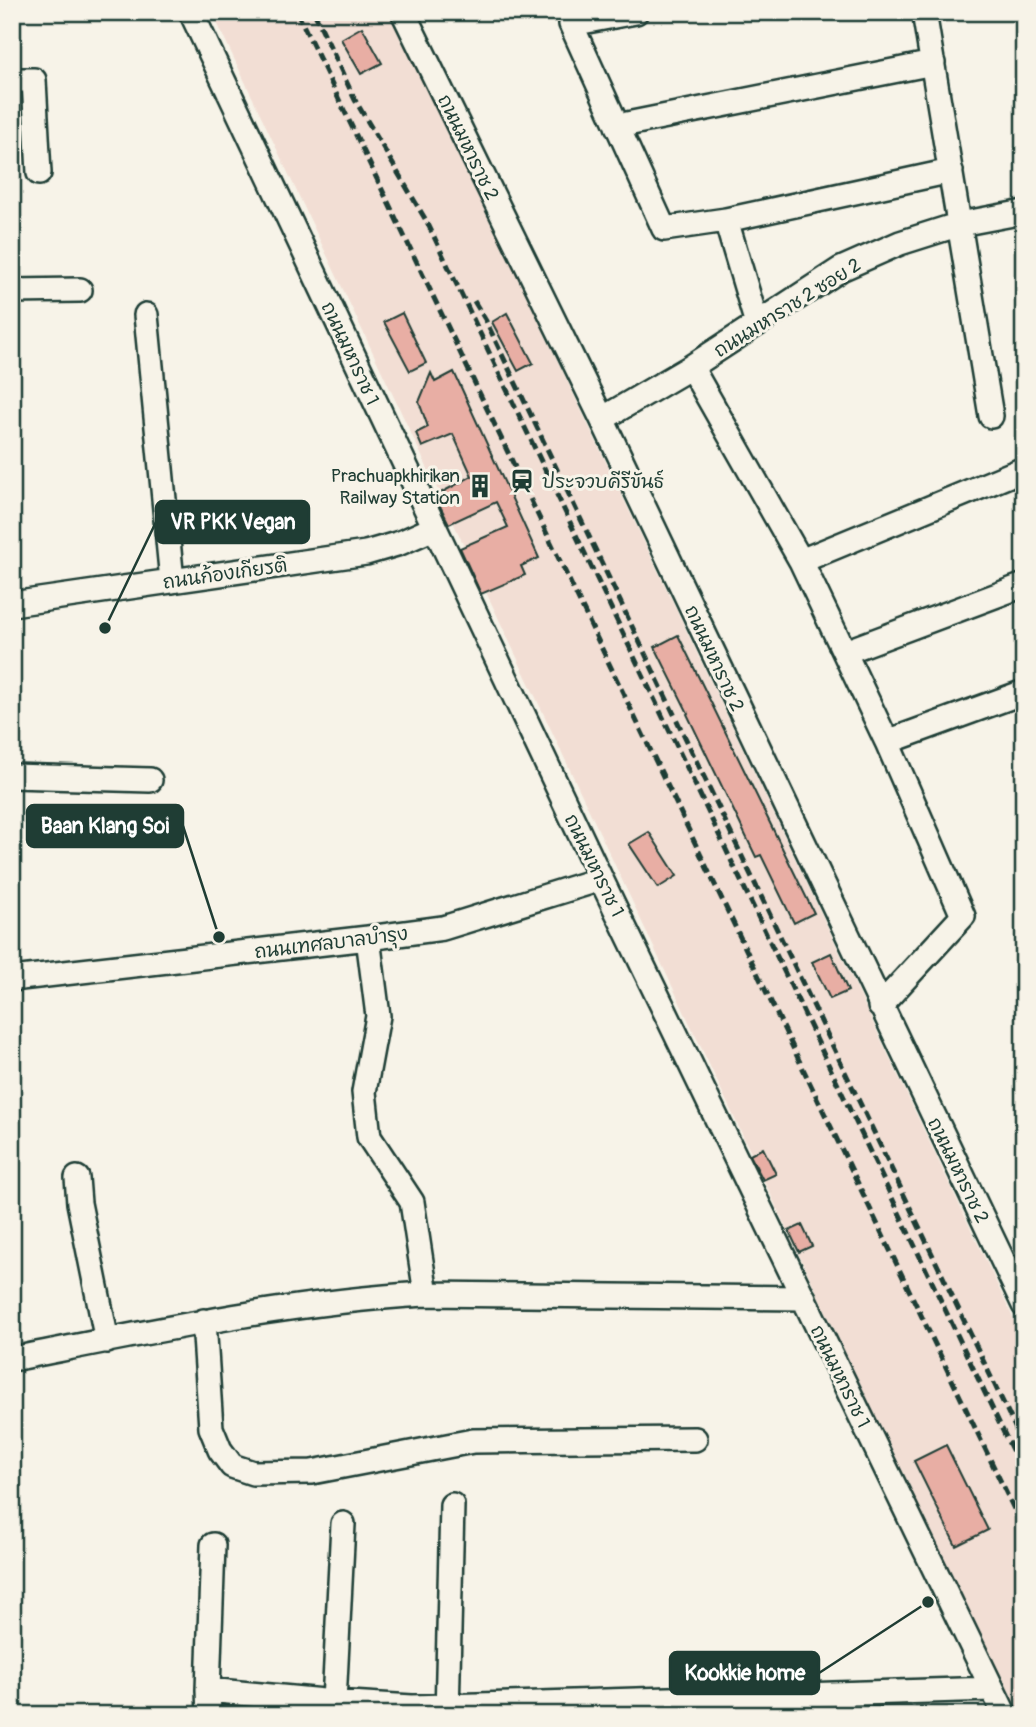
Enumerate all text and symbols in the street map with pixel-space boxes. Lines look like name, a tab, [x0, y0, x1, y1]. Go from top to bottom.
street label: ถนนมหาราช 2	[432, 91, 504, 204]
street label: ถนนมหาราช 2 ซอย 2	[710, 253, 866, 363]
street label: ถนนมหาราช 1	[316, 298, 385, 409]
place label: Prachuapkhirikan Railway Station	[331, 464, 460, 510]
station icon: ประจวบคีรีขันธ์	[508, 467, 536, 495]
place label: ประจวบคีรีขันธ์	[542, 469, 664, 494]
building icon: Prachuapkhirikan Railway Station	[466, 472, 494, 500]
callout: VR PKK Vegan	[156, 501, 309, 543]
text: VR PKK Vegan	[170, 509, 296, 536]
street label: ถนนก้องเกียรติ	[161, 553, 289, 595]
street label: ถนนมหาราช 2	[679, 601, 749, 715]
callout: Baan Klang Soi	[27, 805, 183, 847]
street label: ถนนมหาราช 1	[559, 810, 629, 921]
text: Baan Klang Soi	[41, 813, 169, 840]
street label: ถนนเทศลบาลบำรุง	[253, 922, 410, 966]
street label: ถนนมหาราช 2	[922, 1114, 994, 1227]
street label: ถนนมหาราช 1	[805, 1321, 875, 1432]
callout: Kookkie home	[670, 1652, 819, 1694]
text: Kookkie home	[685, 1660, 806, 1687]

